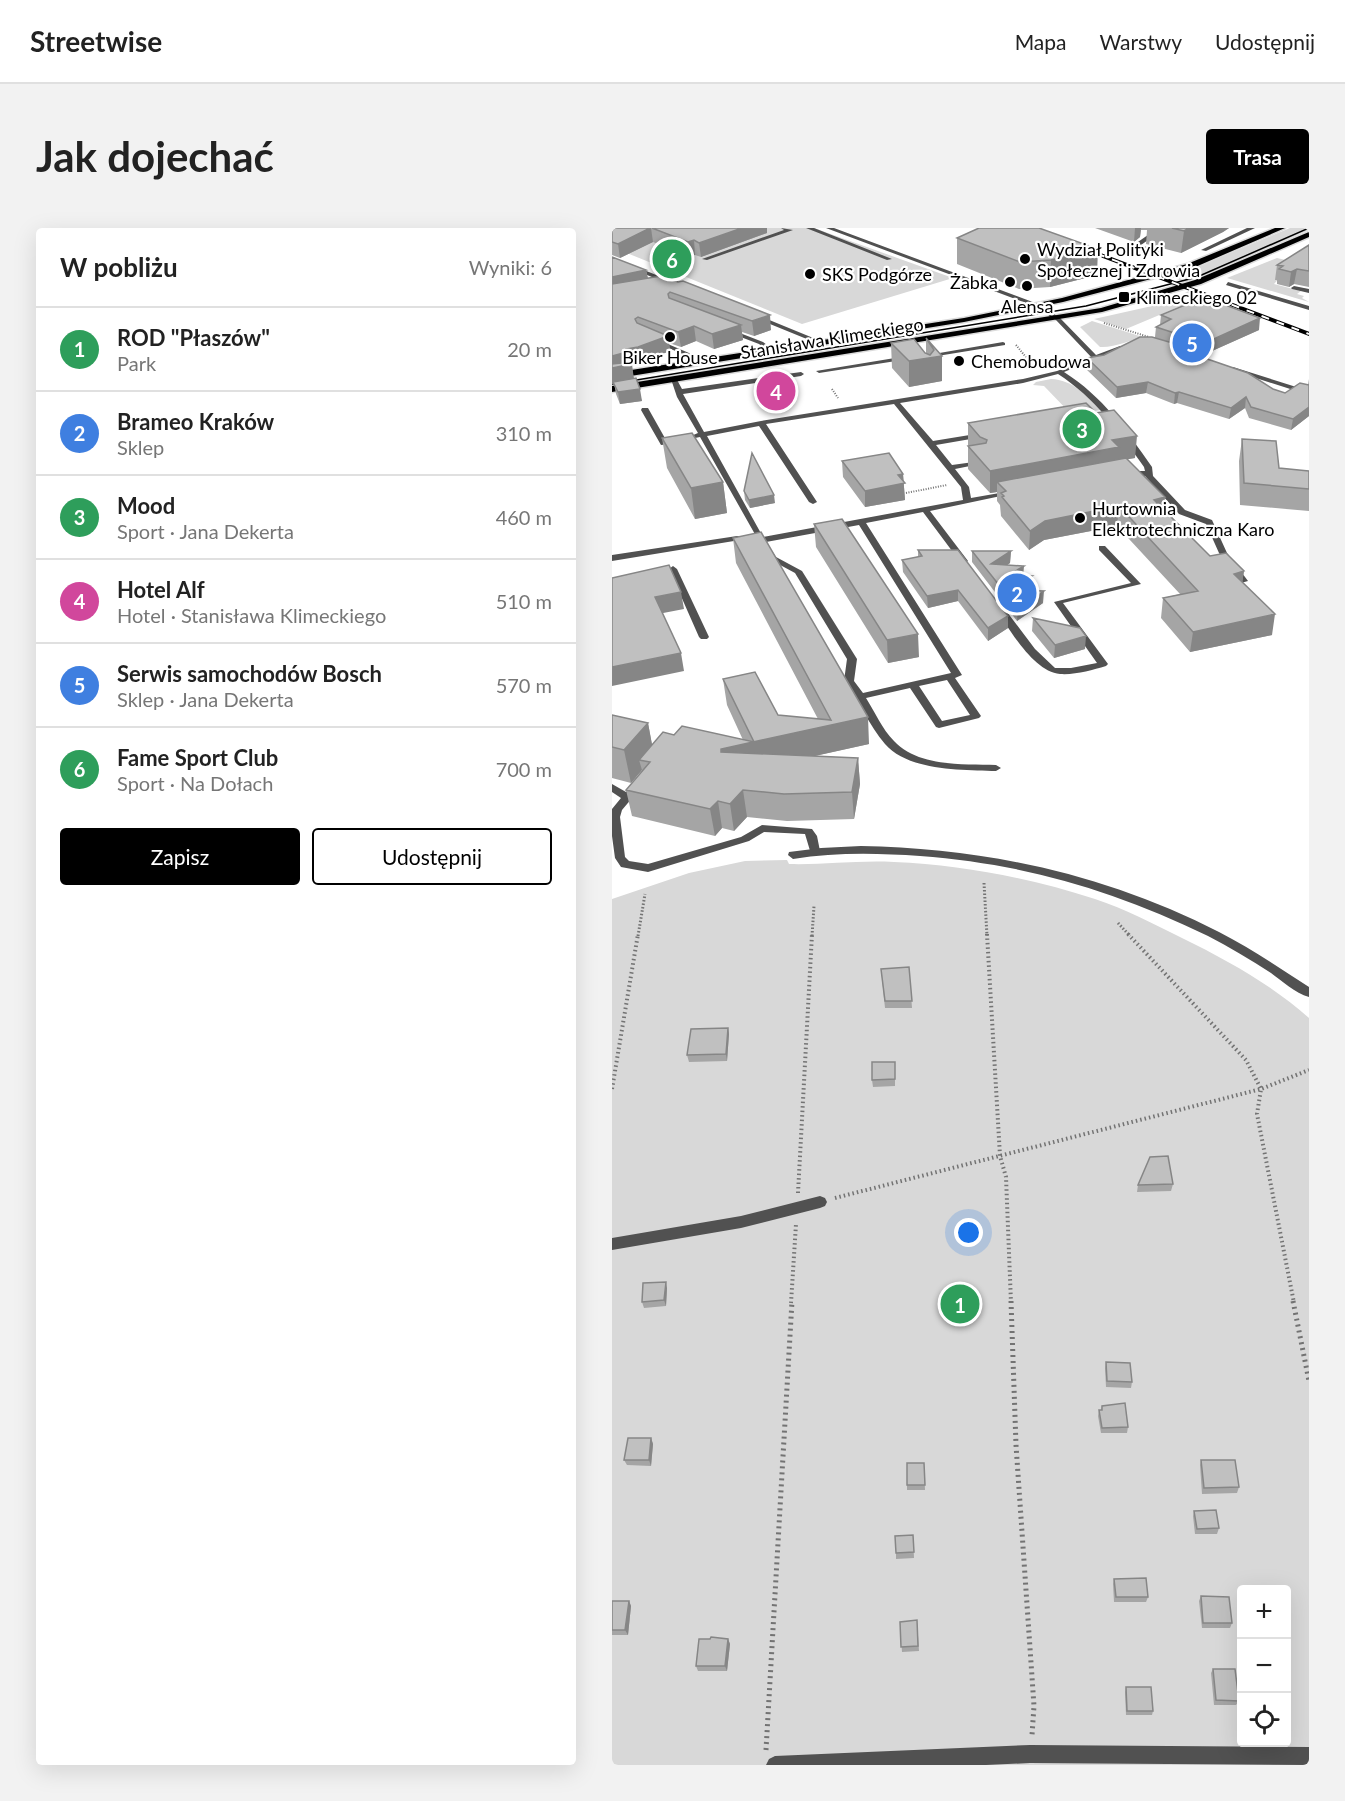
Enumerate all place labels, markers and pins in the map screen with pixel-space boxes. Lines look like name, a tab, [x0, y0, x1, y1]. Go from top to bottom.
pin: 6	[652, 237, 692, 282]
place label: Wydział Polityki Społecznej i Zdrowia	[1037, 238, 1200, 281]
marker: Wydział Polityki Społecznej i Zdrowia	[1018, 252, 1032, 266]
place label: SKS Podgórze	[822, 263, 932, 285]
marker: SKS Podgórze	[803, 267, 817, 281]
place label: Żabka	[950, 271, 998, 293]
marker: Żabka	[1003, 275, 1017, 289]
marker: Alensa	[1020, 279, 1034, 293]
place label: Klimeckiego 02	[1136, 286, 1257, 308]
marker: Klimeckiego 02	[1117, 290, 1131, 304]
place label: Alensa	[1001, 295, 1053, 317]
pin: 5	[1172, 320, 1212, 366]
marker: Biker House	[663, 330, 677, 344]
place label: Biker House	[622, 346, 718, 368]
place label: Chemobudowa	[971, 350, 1091, 372]
marker: Chemobudowa	[952, 354, 966, 368]
pin: 4	[756, 368, 796, 414]
pin: 3	[1062, 406, 1102, 452]
place label: Hurtownia Elektrotechniczna Karo	[1092, 497, 1274, 540]
marker: Hurtownia Elektrotechniczna Karo	[1073, 511, 1087, 525]
pin: 2	[998, 570, 1036, 616]
pin: 1	[940, 1282, 980, 1326]

